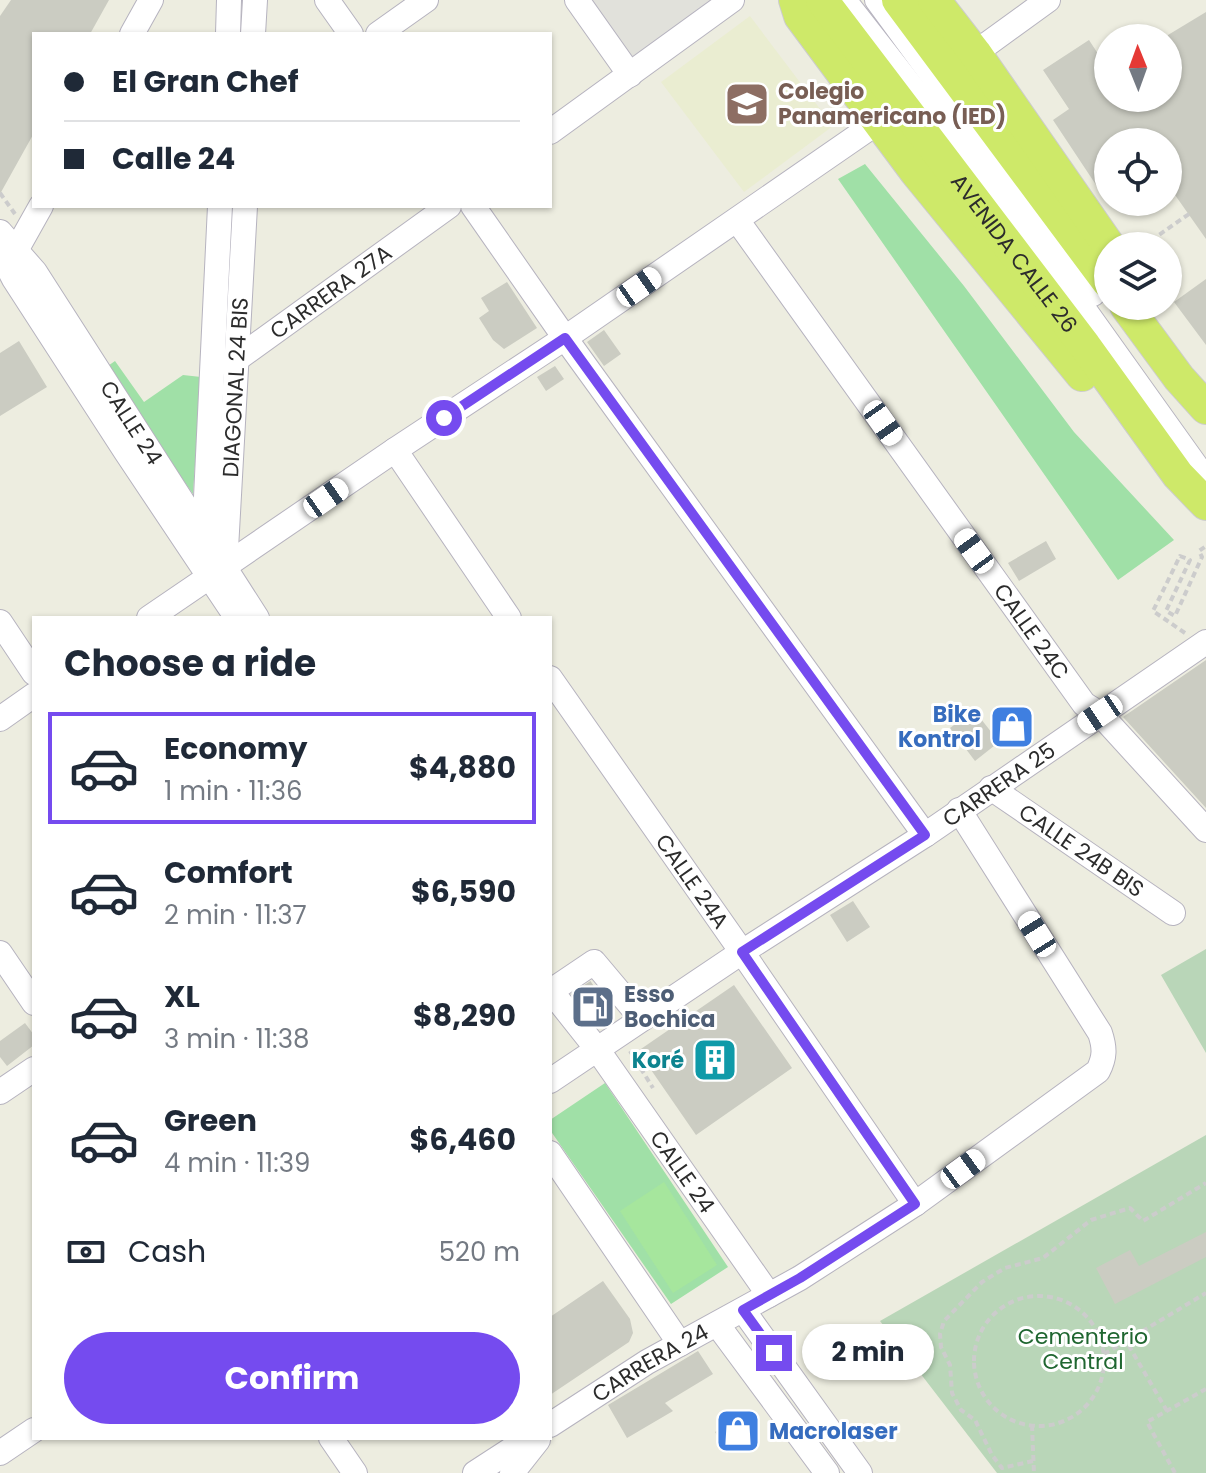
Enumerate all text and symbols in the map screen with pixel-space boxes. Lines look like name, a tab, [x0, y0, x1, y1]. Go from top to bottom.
north arrow	[1094, 24, 1182, 112]
map controls	[1094, 24, 1182, 320]
text: El Gran Chef	[112, 60, 298, 103]
place label: Colegio Panamericano (IED)	[778, 76, 1006, 132]
school or university icon: Colegio Panamericano (IED)	[723, 80, 771, 128]
button: locate	[1094, 128, 1182, 216]
text: Calle 24	[112, 137, 235, 180]
street label: AVENIDA CALLE 26	[943, 167, 1085, 340]
button: layers	[1094, 232, 1182, 320]
street label: CARRERA 27A	[264, 237, 398, 346]
car	[612, 263, 666, 311]
street label: DIAGONAL 24 BIS	[215, 297, 256, 478]
street label: CALLE 24	[93, 375, 170, 471]
car	[859, 396, 907, 450]
route start	[426, 400, 462, 436]
car	[299, 474, 353, 522]
car	[950, 525, 998, 577]
street label: CALLE 24C	[986, 577, 1077, 686]
text: Choose a ride	[64, 638, 316, 689]
car	[1073, 691, 1127, 737]
place label: Bike Kontrol	[898, 699, 981, 755]
shop icon: Bike Kontrol	[988, 703, 1036, 751]
text: Economy	[164, 727, 308, 770]
icon: car	[68, 732, 140, 804]
street label: CARRERA 25	[936, 735, 1062, 834]
text: $4,880	[409, 746, 516, 789]
text: 1 min · 11:36	[164, 773, 302, 809]
street label: CALLE 24B BIS	[1013, 797, 1150, 905]
street label: CALLE 24A	[648, 828, 736, 935]
text: Comfort	[164, 851, 293, 894]
icon: car	[68, 856, 140, 928]
text: $6,590	[411, 870, 516, 913]
text: 2 min · 11:37	[164, 897, 307, 933]
car	[1014, 907, 1060, 961]
text: XL	[164, 975, 200, 1018]
place label: Esso Bochica	[624, 979, 715, 1035]
icon: car	[68, 980, 140, 1052]
fuel station icon: Esso Bochica	[569, 983, 617, 1031]
text: $8,290	[413, 994, 516, 1037]
text: 3 min · 11:38	[164, 1021, 309, 1057]
building icon: Koré	[691, 1036, 739, 1084]
place label: Koré	[632, 1045, 684, 1076]
text: Green	[164, 1099, 257, 1142]
icon: car	[68, 1104, 140, 1176]
text: $6,460	[410, 1118, 516, 1161]
street label: CALLE 24	[643, 1124, 722, 1220]
text: 4 min · 11:39	[164, 1145, 310, 1181]
car	[937, 1145, 989, 1193]
icon: cash	[64, 1230, 108, 1274]
text: Cash	[128, 1230, 206, 1273]
text: 520 m	[439, 1234, 520, 1270]
street label: CARRERA 24	[586, 1316, 714, 1410]
park label: Cementerio Central	[1018, 1321, 1148, 1377]
callout: 2 min	[802, 1325, 934, 1381]
button: Confirm	[64, 1332, 520, 1424]
text: 2 min	[831, 1334, 905, 1370]
route end	[756, 1335, 792, 1371]
shop icon: Macrolaser	[714, 1407, 762, 1455]
place label: Macrolaser	[769, 1416, 898, 1447]

